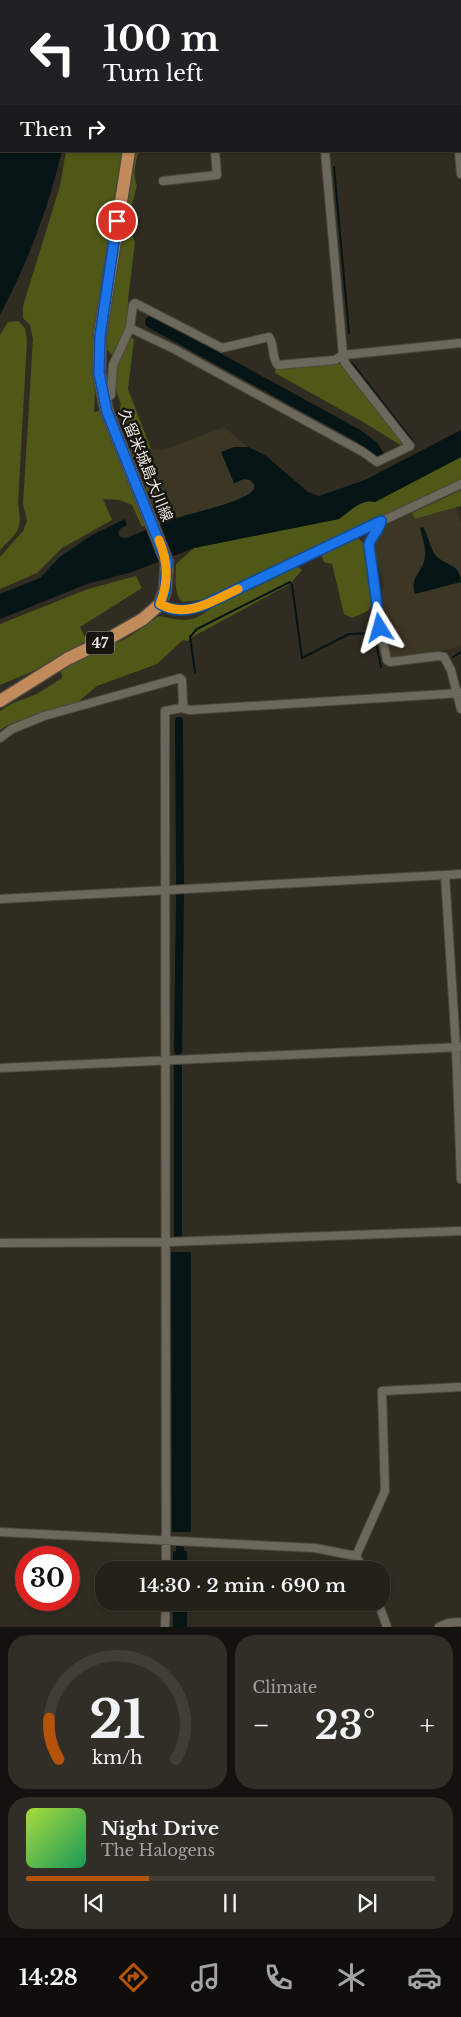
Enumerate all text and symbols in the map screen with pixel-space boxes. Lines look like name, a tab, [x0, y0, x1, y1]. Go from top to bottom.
text: 100 m	[103, 17, 219, 60]
icon: left	[20, 20, 85, 85]
text: Turn left	[103, 60, 203, 87]
icon: right	[82, 115, 110, 143]
text: Then	[20, 118, 72, 141]
pin	[96, 200, 138, 242]
icon: arrive	[103, 207, 131, 235]
street label: 久留米城島大川線	[115, 406, 177, 524]
position arrow	[353, 601, 405, 653]
road number: 47	[86, 632, 114, 654]
speed limit sign: 30	[15, 1546, 80, 1611]
text: 14:30 · 2 min · 690 m	[139, 1574, 346, 1597]
text: Climate	[253, 1677, 317, 1697]
text: 21	[89, 1688, 146, 1752]
text: 23°	[314, 1702, 375, 1749]
text: −	[253, 1708, 270, 1743]
text: +	[420, 1708, 435, 1743]
text: km/h	[92, 1747, 143, 1769]
text: Night Drive	[101, 1817, 219, 1840]
text: The Halogens	[101, 1840, 215, 1860]
icon: previous	[80, 1889, 108, 1917]
icon: pause	[216, 1889, 244, 1917]
icon: next	[353, 1889, 381, 1917]
icon: directions	[116, 1960, 151, 1995]
icon: music	[188, 1960, 223, 1995]
icon: phone	[261, 1960, 296, 1995]
icon: climate	[334, 1960, 369, 1995]
icon: car	[407, 1960, 442, 1995]
text: 14:28	[19, 1964, 78, 1991]

